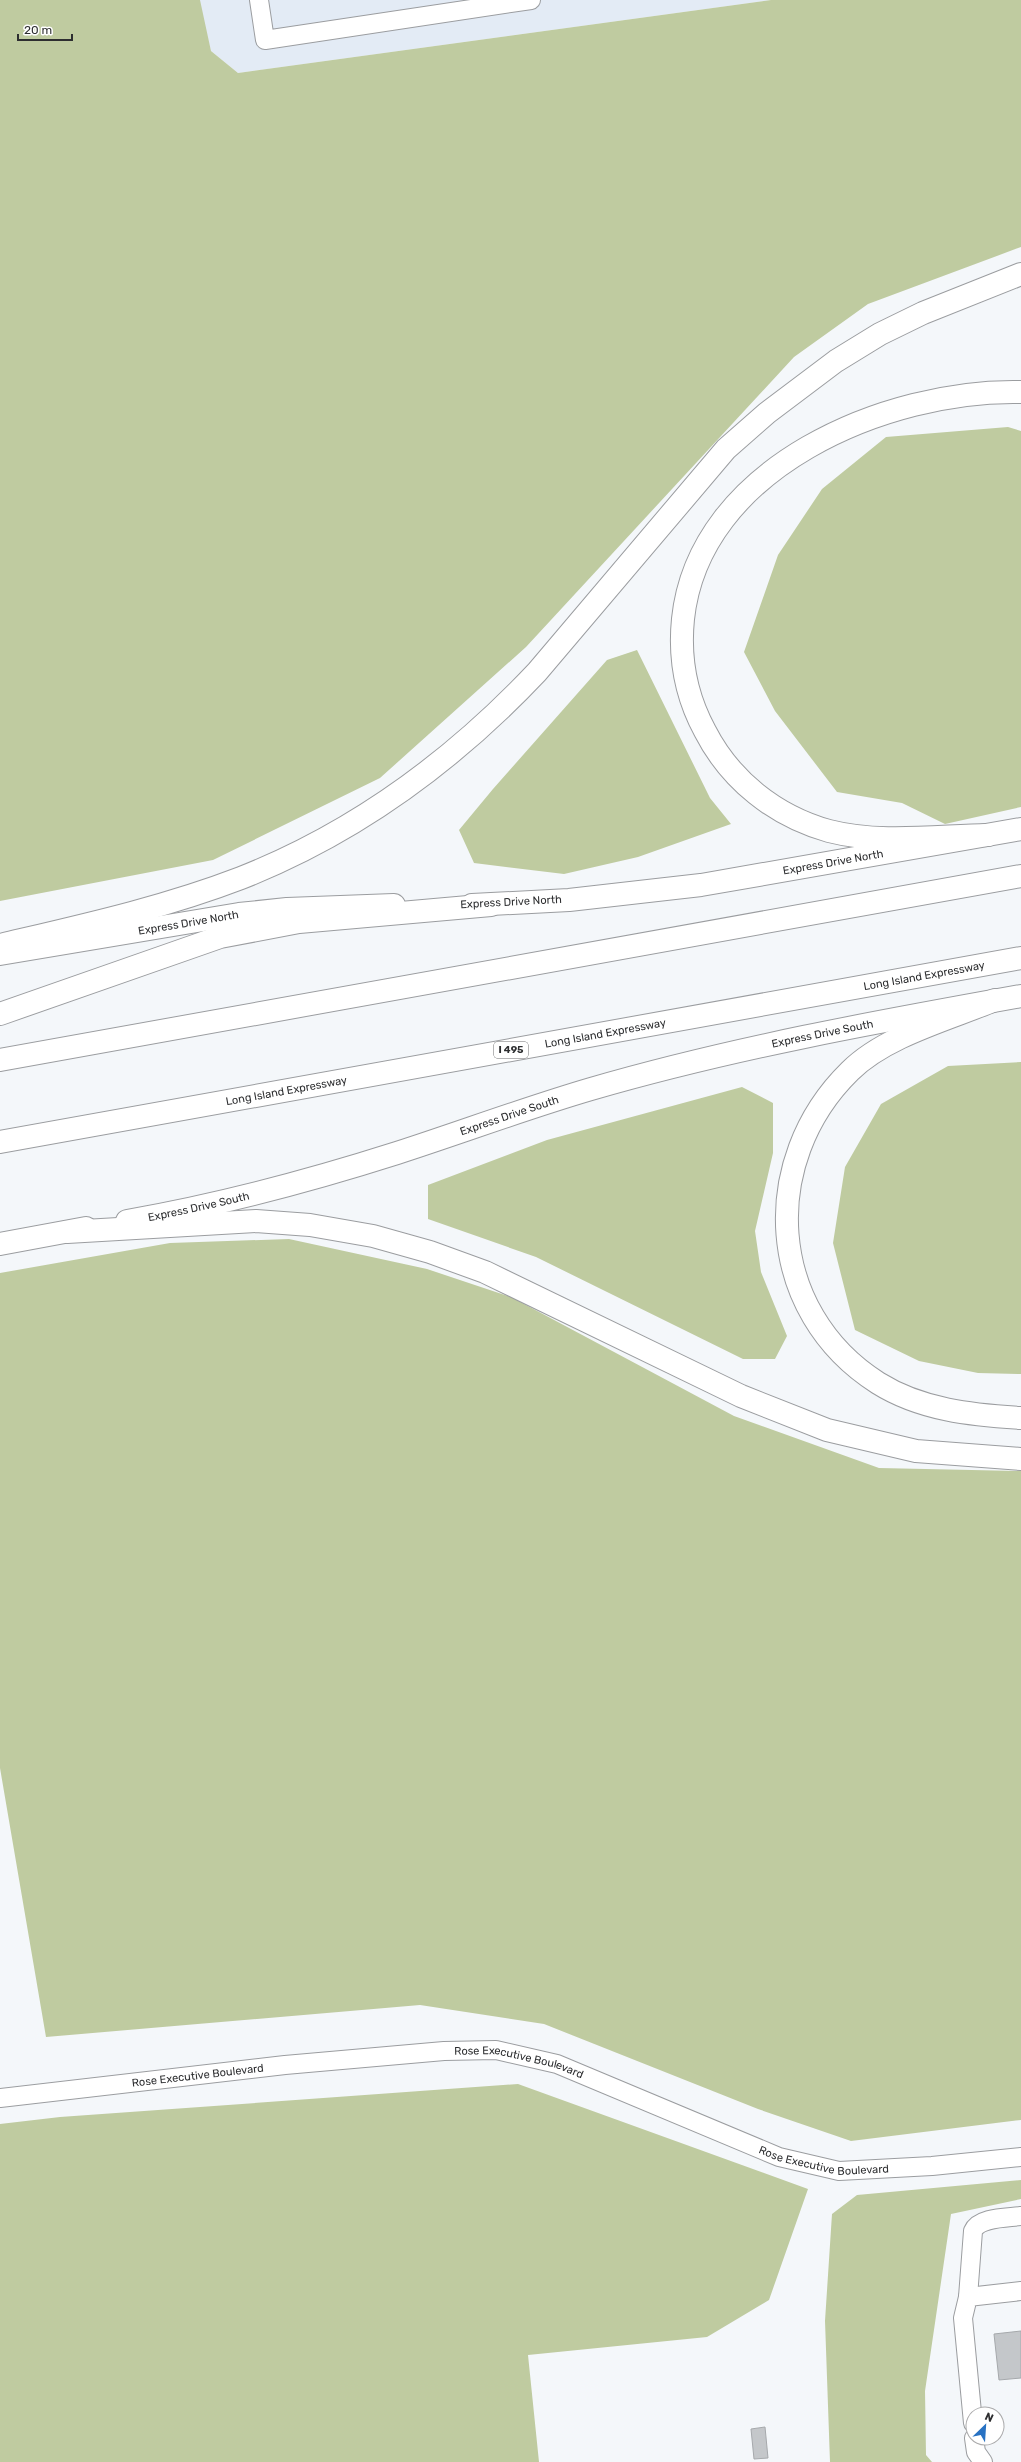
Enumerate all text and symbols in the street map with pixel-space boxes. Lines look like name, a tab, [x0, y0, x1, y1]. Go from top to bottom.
scale bar	[18, 16, 72, 42]
text: 20 m	[24, 23, 52, 37]
street label: Express Drive North	[782, 847, 884, 877]
street label: Express Drive North	[460, 893, 562, 911]
street label: Express Drive North	[137, 908, 240, 937]
street label: Long Island Expressway	[862, 958, 986, 993]
street label: Long Island Expressway	[544, 1016, 667, 1050]
street label: Express Drive South	[770, 1017, 874, 1050]
road number: I 495	[494, 1042, 528, 1058]
street label: Long Island Expressway	[225, 1073, 348, 1108]
street label: Express Drive South	[458, 1093, 560, 1138]
street label: Express Drive South	[147, 1189, 251, 1224]
street label: Rose Executive Boulevard	[454, 2043, 586, 2081]
street label: Rose Executive Boulevard	[131, 2061, 264, 2089]
street label: Rose Executive Boulevard	[757, 2143, 889, 2178]
north arrow	[965, 2406, 1005, 2446]
text: N	[983, 2410, 995, 2425]

